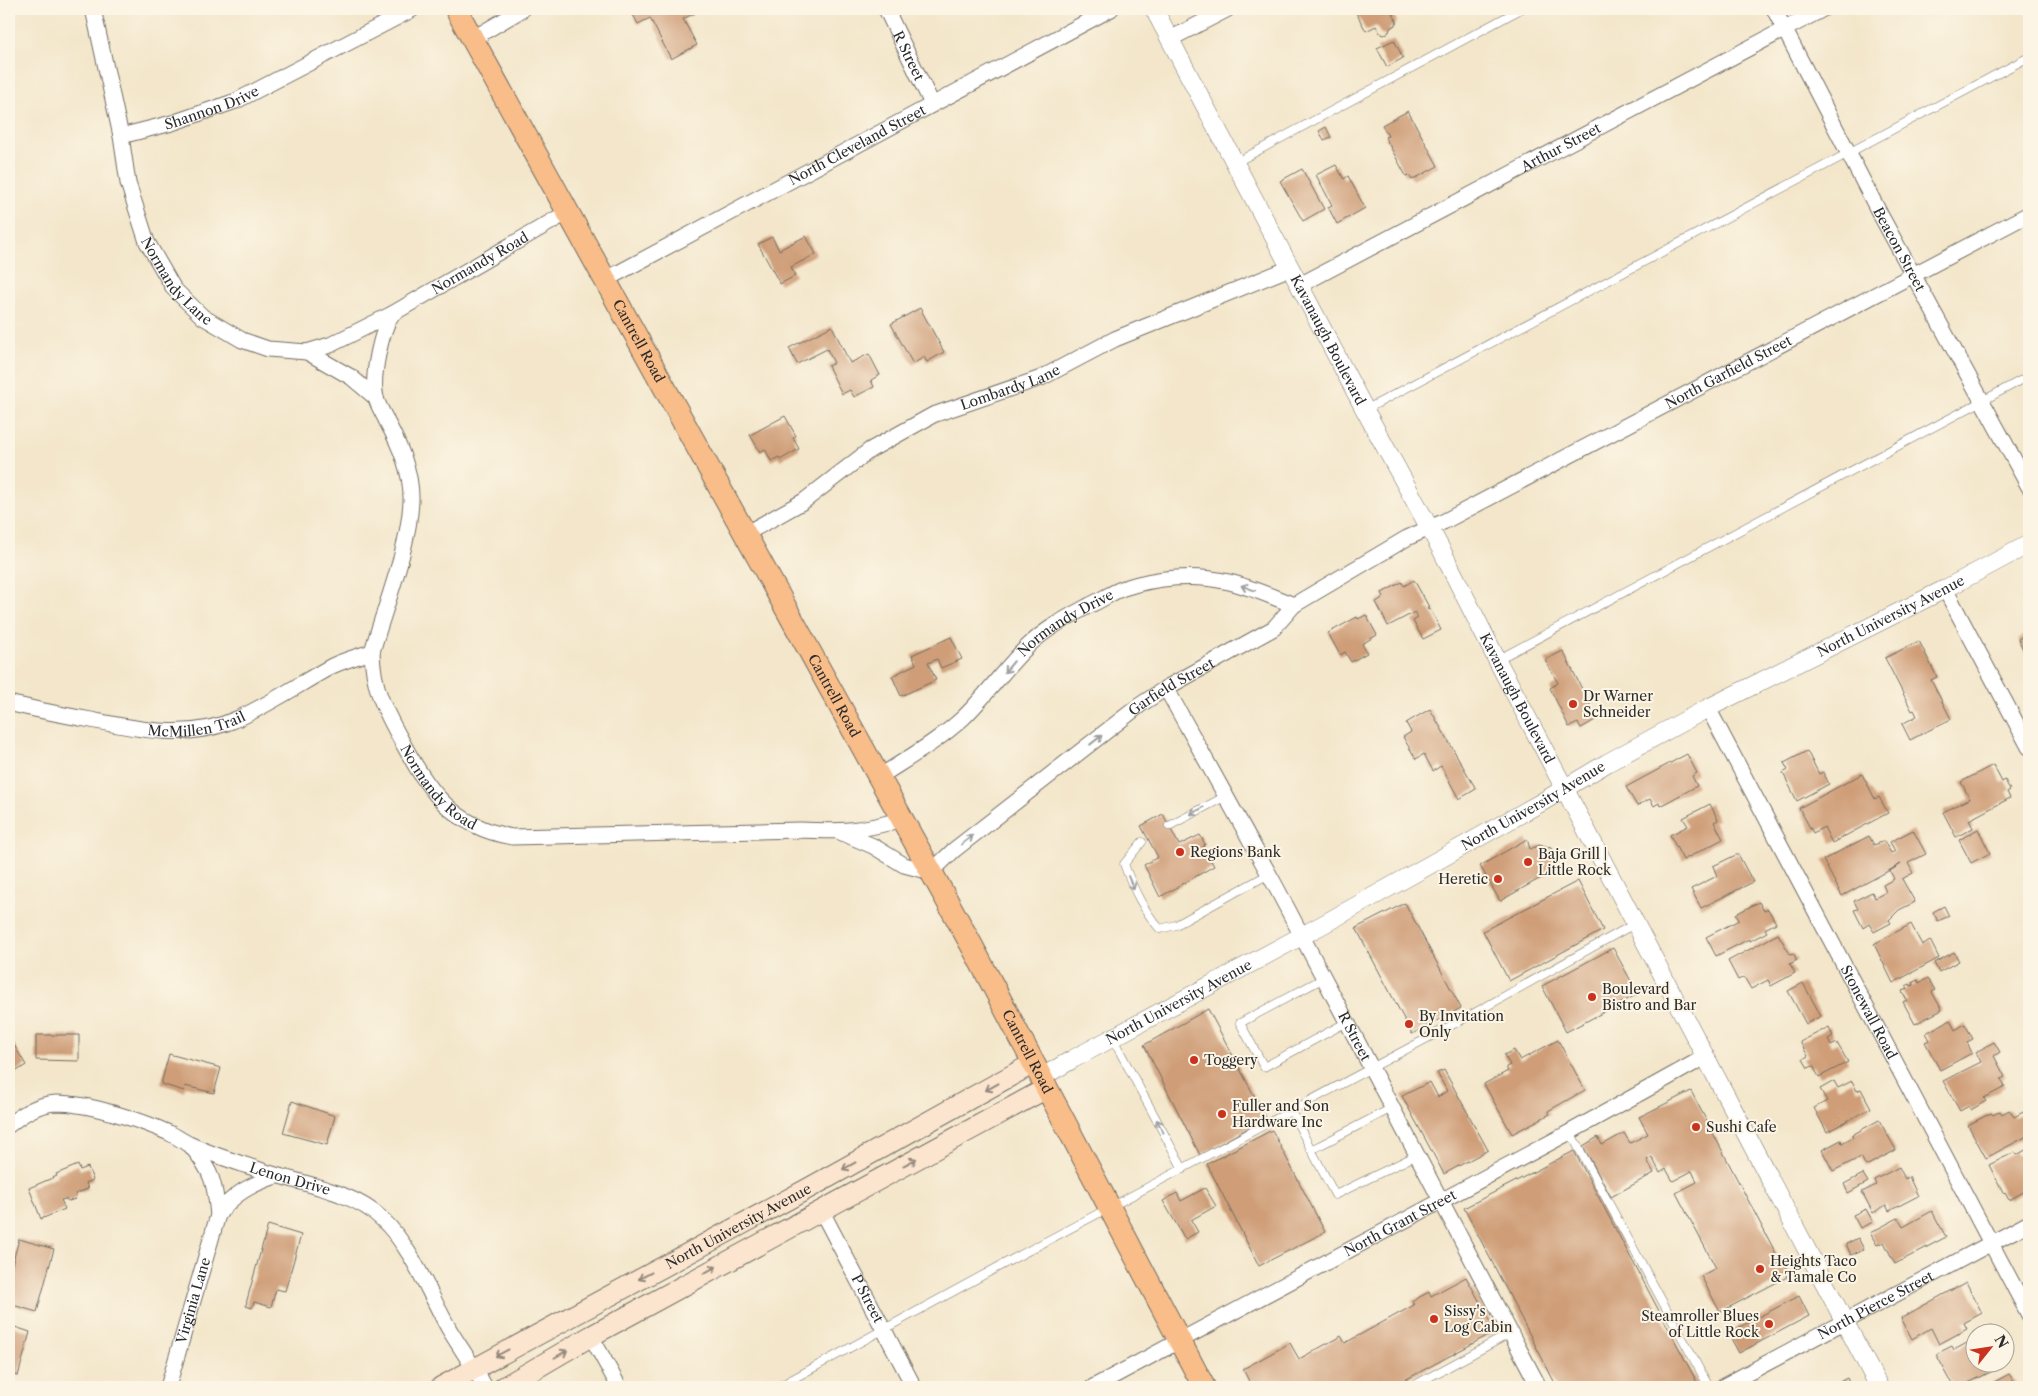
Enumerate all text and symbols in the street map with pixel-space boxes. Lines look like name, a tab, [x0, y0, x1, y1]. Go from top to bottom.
street label: R Street	[889, 28, 928, 84]
street label: Shannon Drive	[163, 82, 262, 134]
street label: North Cleveland Street	[785, 101, 929, 189]
street label: Arthur Street	[1517, 119, 1604, 176]
street label: Beacon Street	[1869, 204, 1930, 295]
street label: Normandy Road	[428, 228, 532, 298]
street label: Normandy Lane	[137, 234, 215, 329]
street label: Kavanaugh Boulevard	[1286, 272, 1370, 409]
street label: Cantrell Road	[609, 296, 669, 386]
street label: North Garfield Street	[1662, 331, 1795, 413]
street label: Lombardy Lane	[958, 361, 1063, 414]
street label: North University Avenue	[1814, 571, 1968, 661]
one-way arrow	[1241, 583, 1256, 592]
street label: Normandy Drive	[1014, 585, 1117, 660]
street label: Kavanaugh Boulevard	[1476, 630, 1559, 767]
street label: Cantrell Road	[804, 651, 865, 741]
street label: Garfield Street	[1125, 654, 1218, 720]
one-way arrow	[1004, 661, 1015, 674]
place label: Dr Warner Schneider	[1583, 687, 1653, 721]
marker: Dr Warner Schneider	[1567, 698, 1579, 710]
street label: McMillen Trail	[147, 707, 248, 741]
one-way arrow	[1089, 734, 1102, 745]
street label: Normandy Road	[396, 741, 480, 834]
street label: North University Avenue	[1458, 757, 1608, 854]
one-way arrow	[1190, 806, 1205, 816]
one-way arrow	[961, 834, 974, 845]
place label: Regions Bank	[1190, 843, 1282, 861]
place label: Baja Grill | Little Rock	[1538, 845, 1612, 879]
marker: Regions Bank	[1174, 846, 1186, 858]
marker: Baja Grill | Little Rock	[1522, 856, 1534, 868]
place label: Heretic	[1438, 870, 1488, 888]
marker: Heretic	[1492, 873, 1504, 885]
one-way arrow	[1127, 875, 1137, 890]
street label: North University Avenue	[1103, 955, 1255, 1049]
street label: Stonewall Road	[1837, 962, 1901, 1063]
place label: Boulevard Bistro and Bar	[1602, 980, 1697, 1014]
marker: Boulevard Bistro and Bar	[1586, 991, 1598, 1003]
street label: Cantrell Road	[998, 1007, 1057, 1097]
place label: By Invitation Only	[1419, 1007, 1504, 1041]
street label: R Street	[1334, 1009, 1375, 1064]
marker: By Invitation Only	[1403, 1018, 1415, 1030]
place label: Toggery	[1204, 1051, 1258, 1069]
marker: Toggery	[1188, 1054, 1200, 1066]
one-way arrow	[984, 1082, 999, 1092]
place label: Fuller and Son Hardware Inc	[1232, 1097, 1330, 1131]
marker: Fuller and Son Hardware Inc	[1216, 1108, 1228, 1120]
place label: Sushi Cafe	[1706, 1118, 1777, 1136]
one-way arrow	[1155, 1119, 1164, 1134]
marker: Sushi Cafe	[1690, 1121, 1702, 1133]
one-way arrow	[903, 1157, 918, 1167]
street label: Lenon Drive	[247, 1158, 333, 1199]
one-way arrow	[843, 1161, 857, 1171]
street label: North University Avenue	[662, 1179, 814, 1273]
street label: North Grant Street	[1341, 1186, 1459, 1260]
place label: Heights Taco & Tamale Co	[1770, 1252, 1857, 1286]
street label: Virginia Lane	[172, 1255, 214, 1347]
marker: Heights Taco & Tamale Co	[1754, 1263, 1766, 1275]
one-way arrow	[703, 1265, 717, 1275]
street label: North Pierce Street	[1814, 1267, 1937, 1343]
street label: P Street	[847, 1271, 888, 1326]
one-way arrow	[638, 1272, 653, 1281]
place label: Sissy's Log Cabin	[1444, 1302, 1513, 1336]
place label: Steamroller Blues of Little Rock	[1641, 1307, 1760, 1341]
marker: Sissy's Log Cabin	[1428, 1313, 1440, 1325]
marker: Steamroller Blues of Little Rock	[1763, 1318, 1775, 1330]
north arrow	[1966, 1324, 2016, 1374]
text: N	[1990, 1332, 2012, 1351]
one-way arrow	[553, 1348, 567, 1358]
one-way arrow	[495, 1349, 510, 1359]

